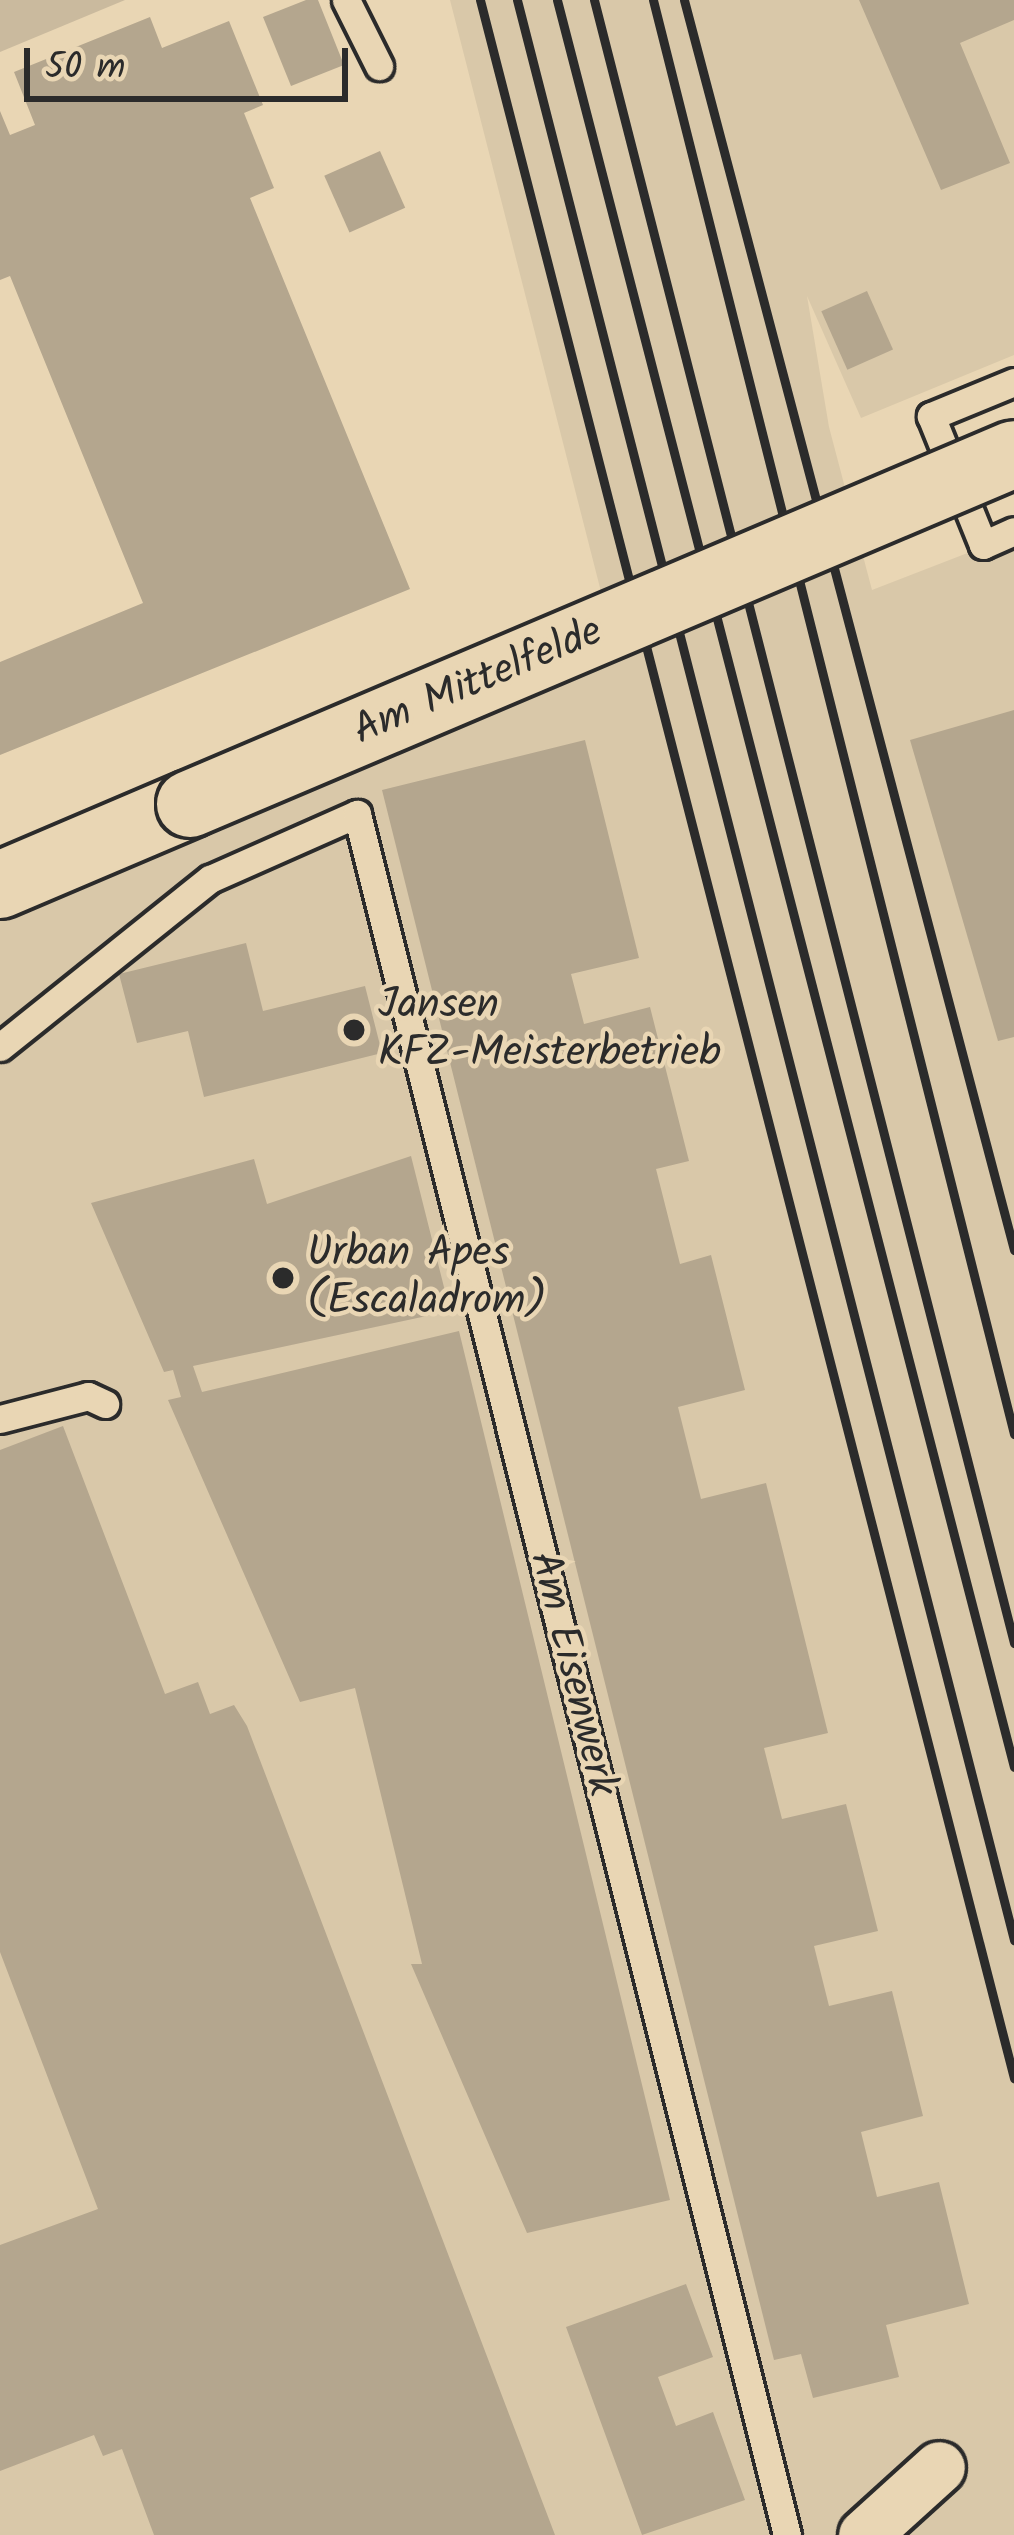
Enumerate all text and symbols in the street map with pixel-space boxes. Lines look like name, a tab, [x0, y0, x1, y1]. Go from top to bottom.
scale bar	[30, 24, 354, 98]
text: 50 m	[45, 40, 125, 97]
street label: Am Mittelfelde	[346, 607, 610, 757]
place label: Jansen KFZ-Meisterbetrieb	[378, 981, 721, 1080]
marker: Jansen KFZ-Meisterbetrieb	[341, 1017, 367, 1043]
place label: Urban Apes (Escaladrom)	[307, 1229, 547, 1328]
marker: Urban Apes (Escaladrom)	[270, 1265, 296, 1291]
street label: Am Eisenwerk	[517, 1546, 627, 1802]

